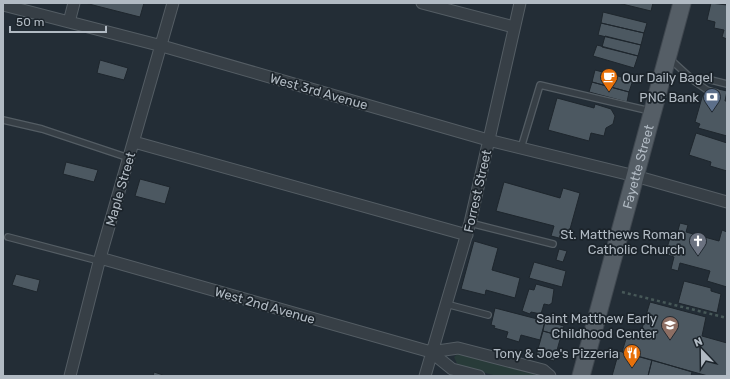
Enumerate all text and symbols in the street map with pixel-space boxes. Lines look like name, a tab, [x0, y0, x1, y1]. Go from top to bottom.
scale bar	[10, 8, 106, 34]
text: 50 m	[16, 15, 44, 29]
cafe icon: Our Daily Bagel	[599, 67, 619, 92]
street label: West 3rd Avenue	[268, 70, 369, 113]
place label: Our Daily Bagel	[622, 70, 713, 86]
bank icon: PNC Bank	[702, 87, 722, 112]
place label: PNC Bank	[639, 90, 699, 105]
street label: Fayette Street	[620, 123, 657, 211]
street label: Forrest Street	[461, 148, 494, 234]
street label: Maple Street	[103, 150, 138, 228]
place label: St. Matthews Roman Catholic Church	[560, 227, 685, 257]
church icon: St. Matthews Roman Catholic Church	[688, 231, 708, 256]
street label: West 2nd Avenue	[213, 284, 317, 327]
place label: Saint Matthew Early Childhood Center	[536, 311, 657, 341]
school or university icon: Saint Matthew Early Childhood Center	[660, 315, 680, 340]
north arrow	[682, 331, 722, 371]
text: N	[692, 335, 705, 350]
restaurant icon: Tony & Joe's Pizzeria	[622, 343, 642, 368]
place label: Tony & Joe's Pizzeria	[493, 346, 619, 361]

